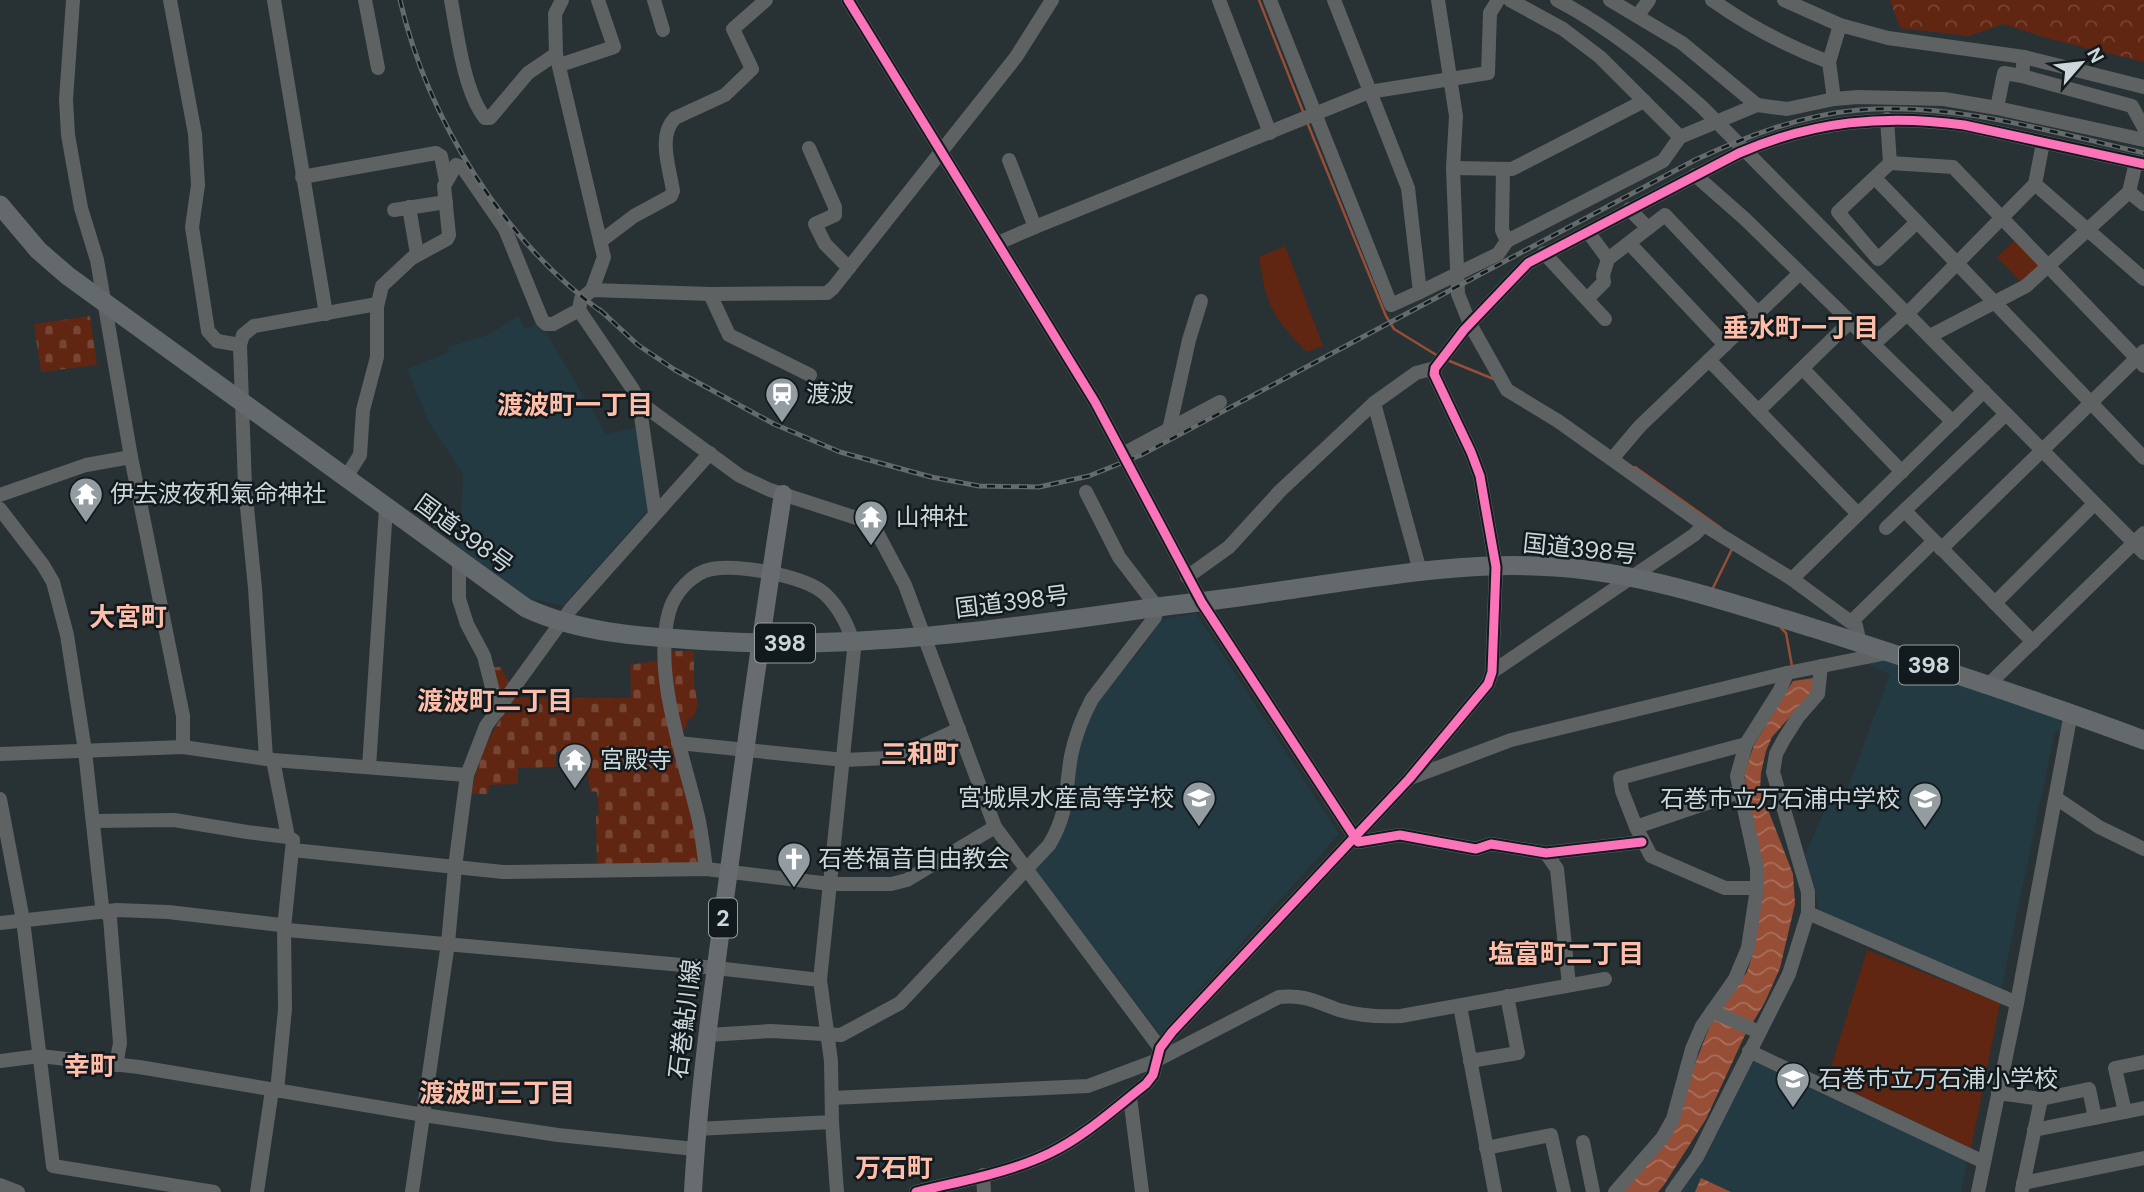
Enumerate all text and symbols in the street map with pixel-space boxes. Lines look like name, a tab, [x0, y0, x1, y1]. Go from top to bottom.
north arrow	[2046, 28, 2116, 98]
text: N	[2081, 43, 2110, 67]
district label: 垂水町一丁目	[1723, 311, 1879, 345]
station icon: 渡波	[763, 375, 801, 424]
place label: 渡波	[806, 378, 854, 409]
district label: 渡波町一丁目	[497, 388, 653, 422]
temple icon: 伊去波夜和氣命神社	[67, 475, 105, 524]
place label: 伊去波夜和氣命神社	[110, 478, 326, 509]
street label: 国道398号	[409, 487, 520, 580]
temple icon: 山神社	[852, 498, 890, 547]
place label: 山神社	[896, 501, 968, 532]
street label: 国道398号	[1521, 527, 1639, 570]
street label: 国道398号	[953, 579, 1071, 624]
district label: 大宮町	[89, 600, 167, 634]
road number: 398	[755, 624, 815, 663]
road number: 398	[1899, 646, 1959, 684]
district label: 渡波町二丁目	[417, 684, 573, 718]
district label: 三和町	[881, 737, 959, 771]
temple icon: 宮殿寺	[556, 741, 594, 790]
place label: 宮殿寺	[600, 744, 672, 775]
school or university icon: 宮城県水産高等学校	[1180, 779, 1218, 828]
school or university icon: 石巻市立万石浦中学校	[1906, 780, 1944, 829]
place label: 宮城県水産高等学校	[958, 782, 1174, 813]
place label: 石巻市立万石浦中学校	[1660, 783, 1900, 814]
church icon: 石巻福音自由教会	[775, 840, 813, 889]
place label: 石巻福音自由教会	[818, 843, 1010, 874]
road number: 2	[709, 898, 737, 937]
district label: 塩富町二丁目	[1488, 937, 1644, 971]
street label: 石巻鮎川線	[662, 957, 707, 1080]
district label: 幸町	[64, 1049, 116, 1083]
school or university icon: 石巻市立万石浦小学校	[1774, 1060, 1812, 1109]
place label: 石巻市立万石浦小学校	[1818, 1063, 2058, 1094]
district label: 渡波町三丁目	[419, 1076, 575, 1110]
district label: 万石町	[855, 1151, 933, 1185]

